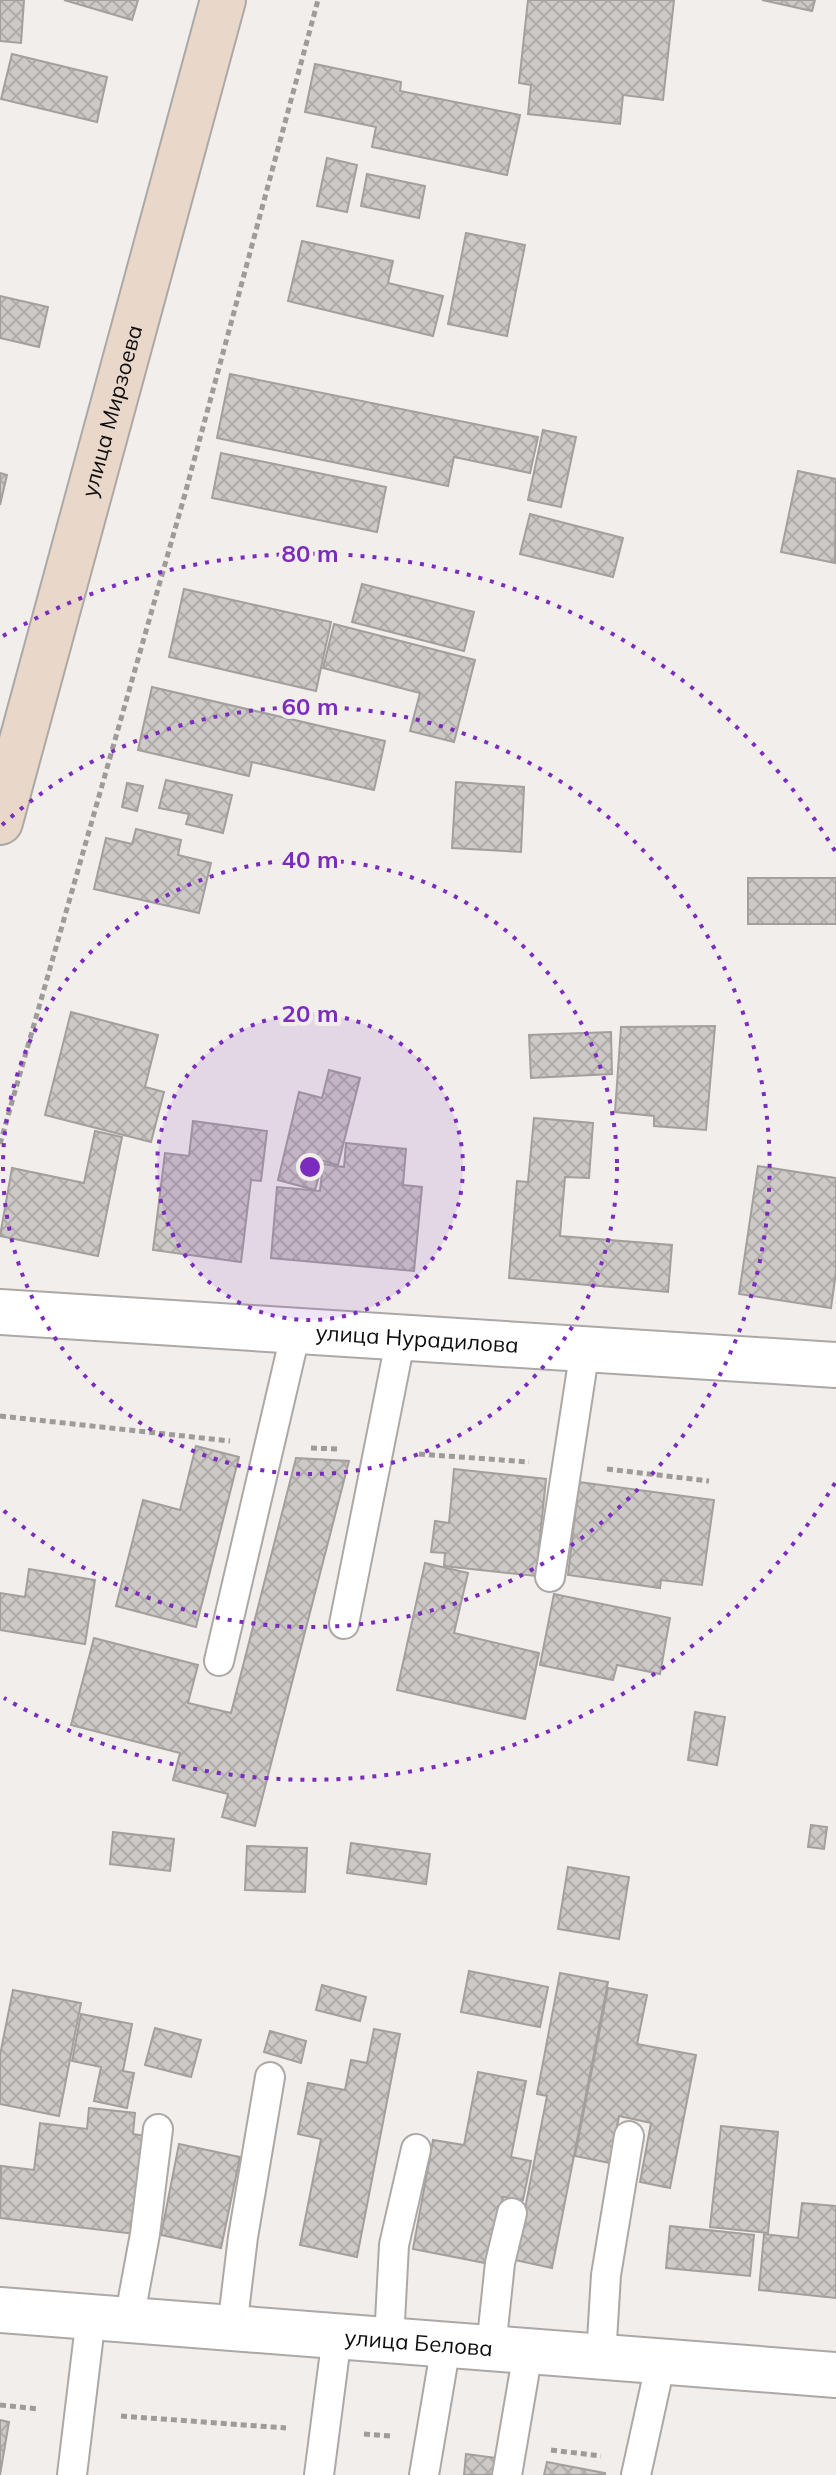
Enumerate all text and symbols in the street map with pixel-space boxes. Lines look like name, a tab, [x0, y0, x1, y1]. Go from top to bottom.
street label: улица Мирзоева	[75, 322, 148, 500]
text: 80 m	[282, 538, 338, 568]
text: 60 m	[282, 691, 338, 721]
text: 40 m	[282, 844, 338, 874]
text: 20 m	[282, 998, 338, 1028]
centre of rings	[296, 1153, 324, 1181]
street label: улица Нурадилова	[315, 1318, 520, 1359]
street label: улица Белова	[344, 2323, 494, 2362]

